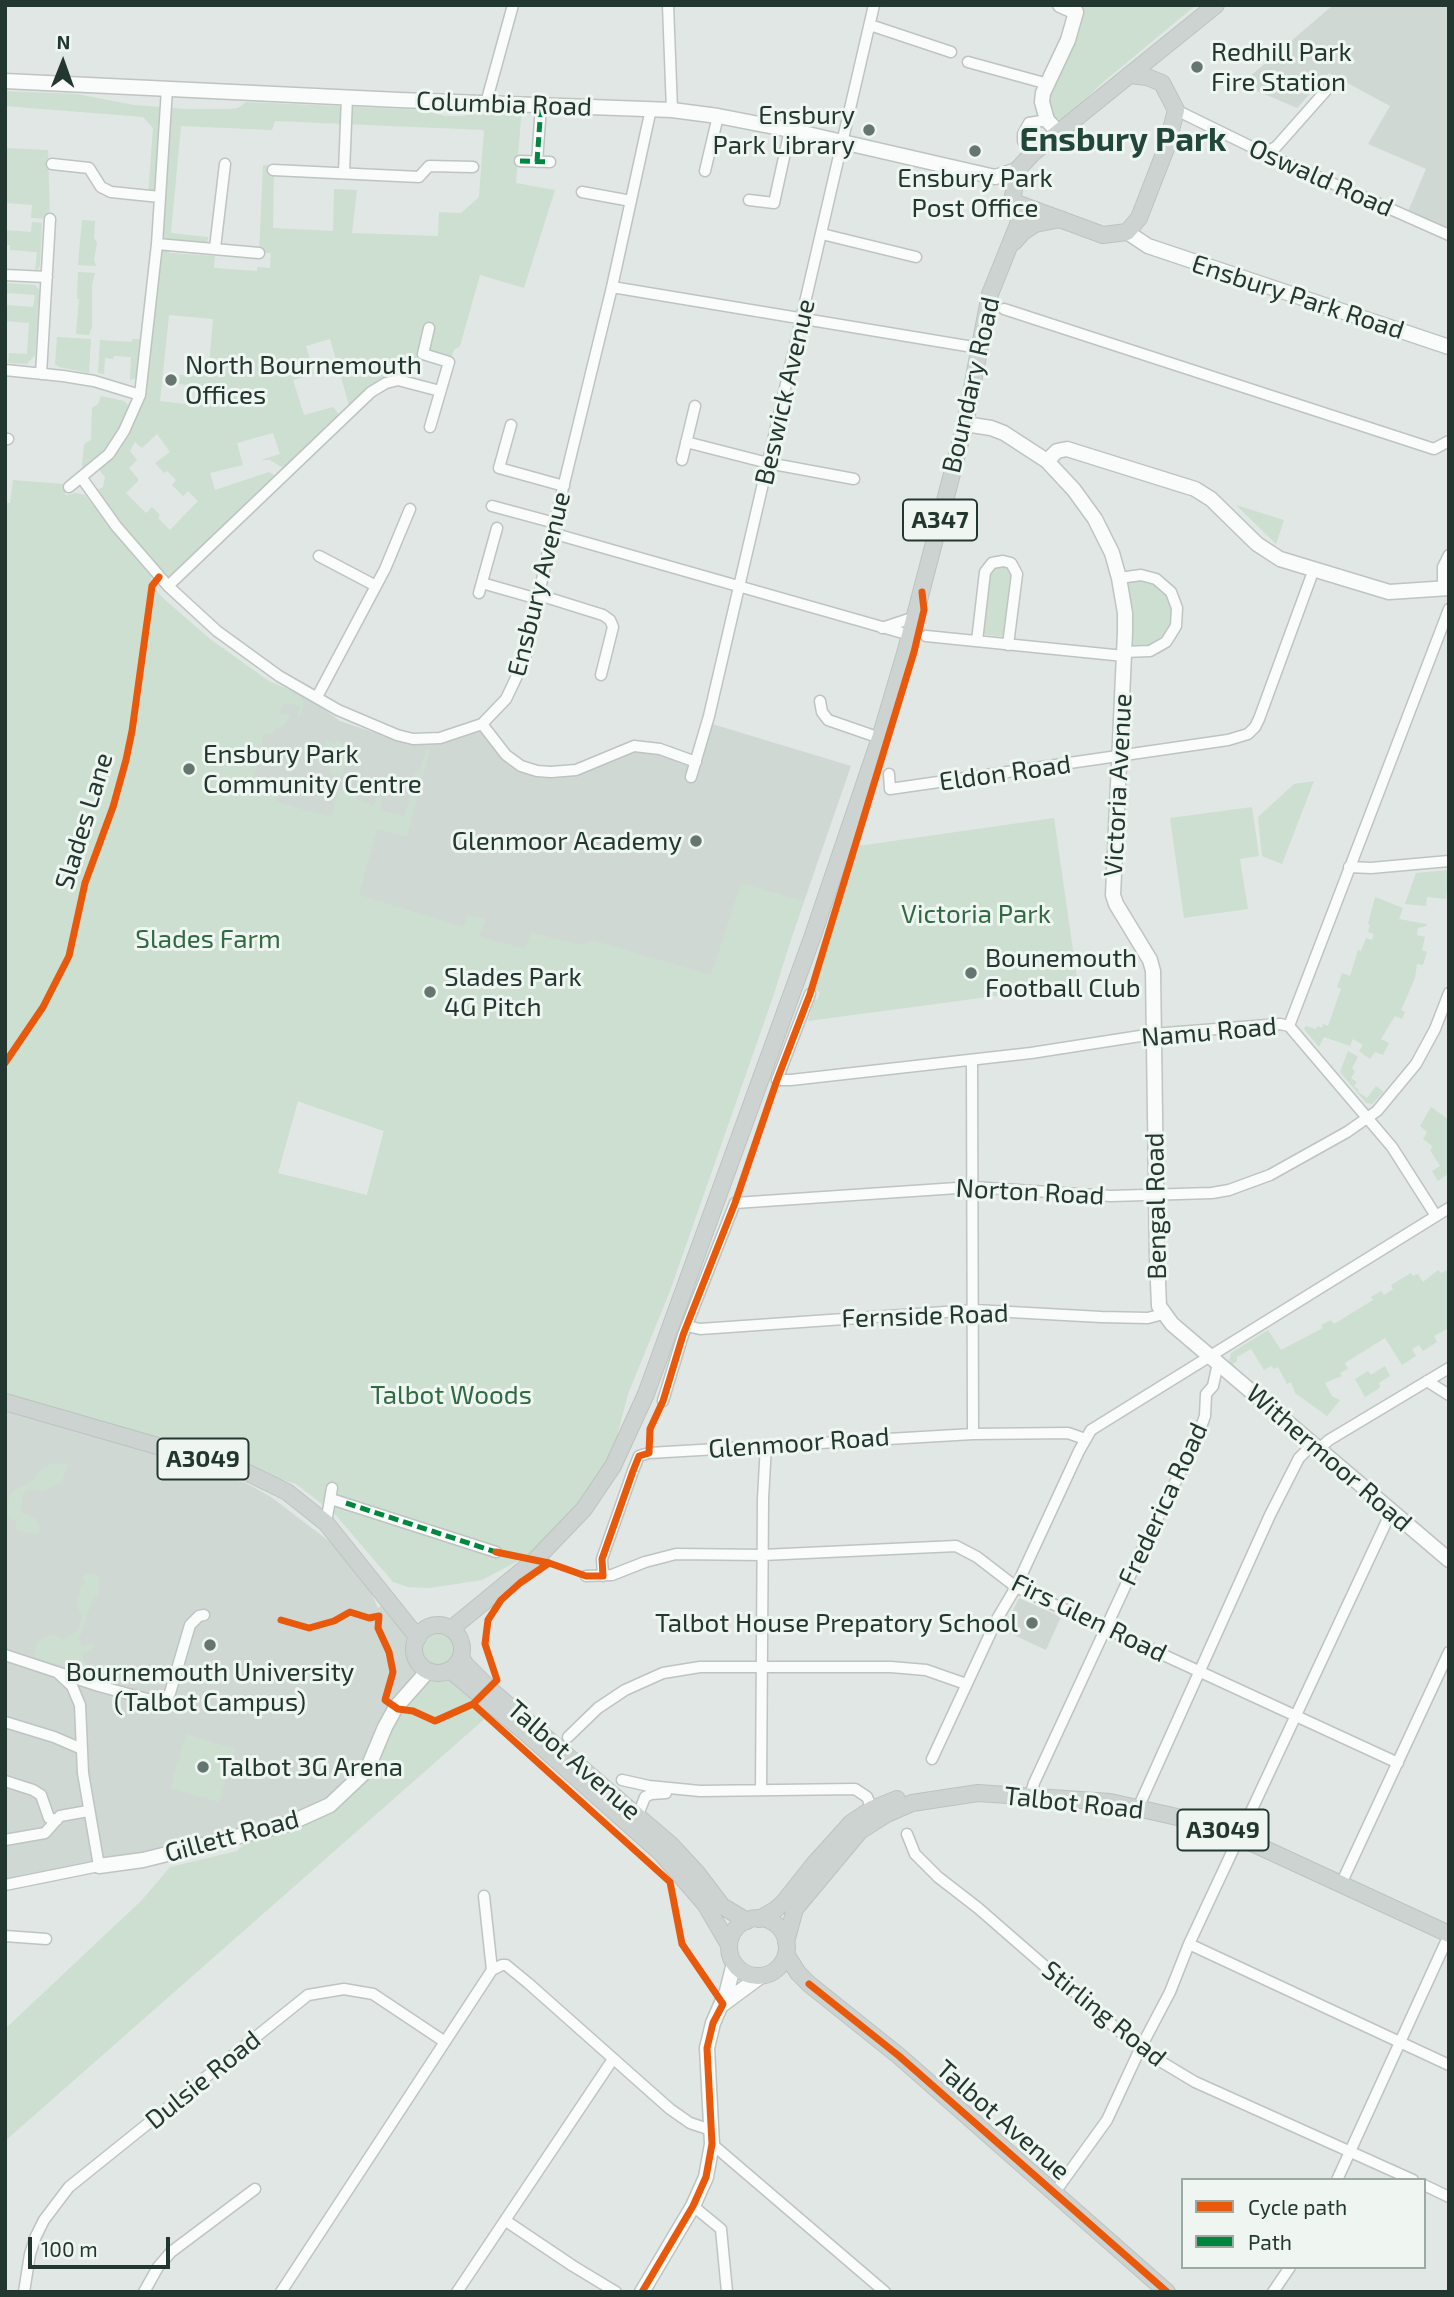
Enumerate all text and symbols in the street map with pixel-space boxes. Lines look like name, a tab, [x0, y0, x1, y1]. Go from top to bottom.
north arrow	[28, 28, 98, 98]
text: N	[56, 30, 70, 53]
place label: Redhill Park Fire Station	[1211, 36, 1352, 98]
marker: Redhill Park Fire Station	[1189, 59, 1205, 75]
street label: Columbia Road	[415, 85, 593, 123]
place label: Ensbury Park Library	[713, 99, 855, 160]
district label: Ensbury Park	[1019, 120, 1227, 160]
marker: Ensbury Park Library	[861, 122, 877, 138]
street label: Oswald Road	[1244, 132, 1398, 224]
marker: Ensbury Park Post Office	[967, 143, 983, 159]
place label: Ensbury Park Post Office	[897, 162, 1053, 224]
street label: Ensbury Park Road	[1188, 248, 1408, 346]
street label: Boundary Road	[936, 294, 1006, 476]
street label: Beswick Avenue	[748, 296, 822, 488]
place label: North Bournemouth Offices	[185, 349, 422, 410]
marker: North Bournemouth Offices	[163, 372, 179, 388]
street label: Ensbury Avenue	[501, 488, 577, 680]
road number: A347	[903, 500, 977, 540]
street label: Victoria Avenue	[1098, 692, 1138, 878]
place label: Ensbury Park Community Centre	[203, 738, 422, 800]
street label: Eldon Road	[937, 748, 1073, 798]
street label: Slades Lane	[48, 749, 120, 893]
marker: Ensbury Park Community Centre	[181, 761, 197, 777]
place label: Glenmoor Academy	[452, 825, 682, 857]
marker: Glenmoor Academy	[688, 833, 704, 849]
park label: Victoria Park	[901, 898, 1051, 930]
park label: Slades Farm	[135, 923, 281, 955]
place label: Bounemouth Football Club	[985, 942, 1141, 1004]
place label: Slades Park 4G Pitch	[444, 961, 582, 1023]
marker: Bounemouth Football Club	[963, 965, 979, 981]
marker: Slades Park 4G Pitch	[422, 984, 438, 1000]
street label: Namu Road	[1140, 1011, 1278, 1053]
street label: Bengal Road	[1139, 1132, 1173, 1280]
street label: Norton Road	[955, 1173, 1105, 1211]
street label: Fernside Road	[841, 1297, 1009, 1335]
street label: Withermoor Road	[1240, 1378, 1418, 1538]
park label: Talbot Woods	[370, 1379, 532, 1411]
street label: Frederica Road	[1112, 1418, 1214, 1590]
street label: Glenmoor Road	[707, 1421, 891, 1465]
road number: A3049	[158, 1438, 248, 1479]
street label: Firs Glen Road	[1006, 1567, 1172, 1669]
place label: Talbot House Prepatory School	[655, 1607, 1018, 1639]
marker: Talbot House Prepatory School	[1024, 1615, 1040, 1631]
marker: Bournemouth University (Talbot Campus)	[202, 1637, 218, 1653]
place label: Bournemouth University (Talbot Campus)	[66, 1656, 354, 1718]
street label: Talbot Avenue	[501, 1693, 647, 1827]
place label: Talbot 3G Arena	[217, 1751, 403, 1783]
marker: Talbot 3G Arena	[195, 1759, 211, 1775]
street label: Talbot Road	[1003, 1780, 1145, 1826]
street label: Gillett Road	[161, 1803, 303, 1869]
road number: A3049	[1178, 1810, 1268, 1851]
street label: Stirling Road	[1036, 1954, 1172, 2074]
street label: Dulsie Road	[139, 2024, 267, 2136]
street label: Talbot Avenue	[930, 2053, 1076, 2187]
legend	[1181, 2178, 1426, 2269]
text: Cycle path	[1248, 2194, 1347, 2219]
scale bar	[32, 2224, 173, 2268]
text: Path	[1248, 2229, 1292, 2254]
text: 100 m	[41, 2236, 98, 2261]

